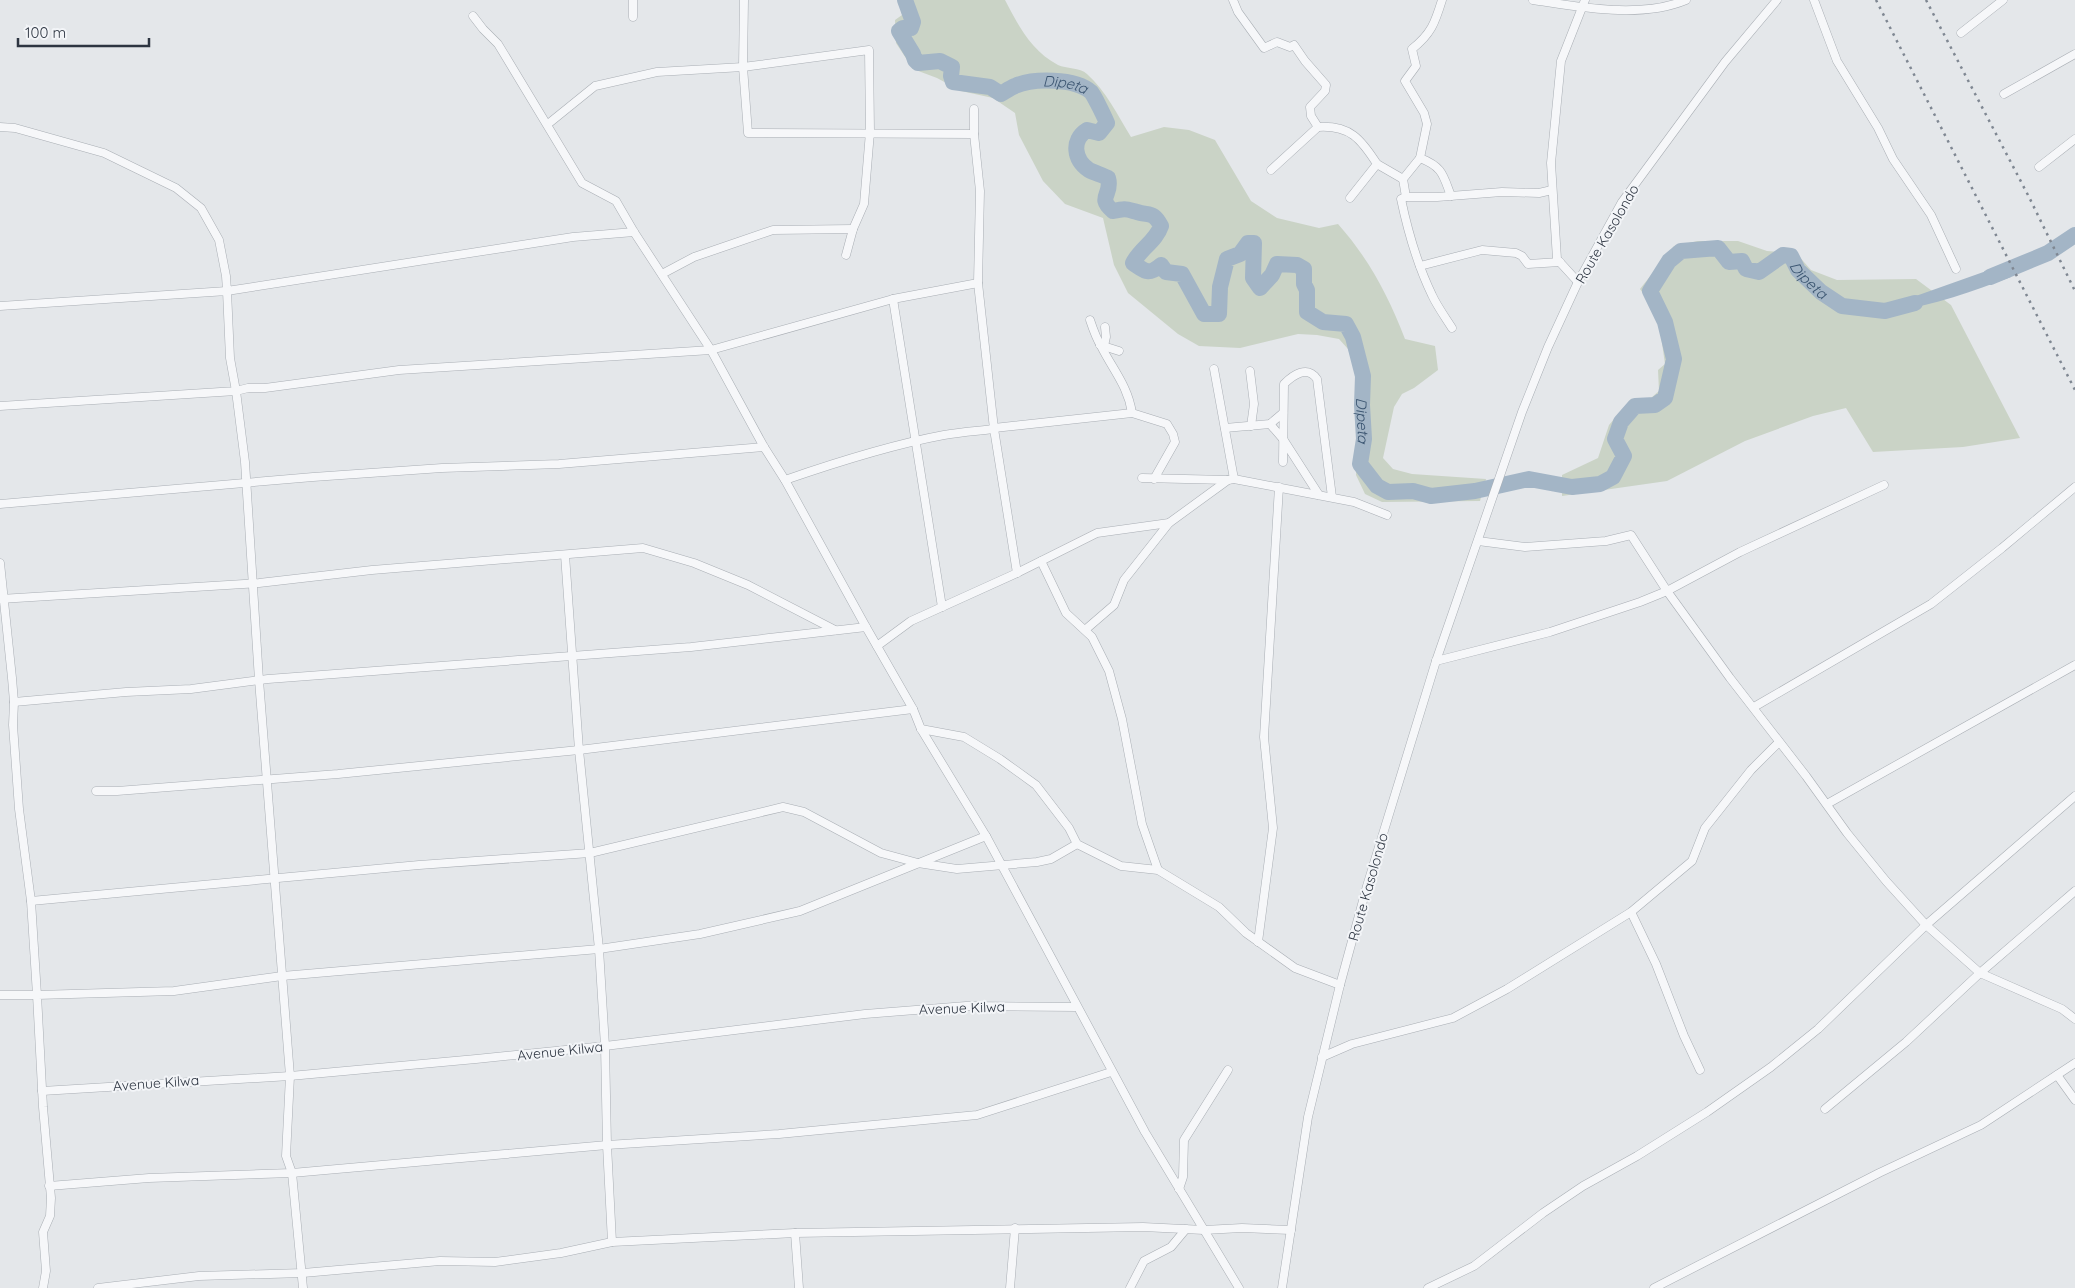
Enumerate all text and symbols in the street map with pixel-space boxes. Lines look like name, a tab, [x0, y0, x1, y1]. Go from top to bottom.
scale bar	[18, 15, 149, 47]
text: 100 m	[25, 23, 66, 42]
water label: Dipeta	[1043, 71, 1092, 98]
street label: Route Kasolondo	[1571, 181, 1643, 287]
water label: Dipeta	[1786, 258, 1832, 304]
water label: Dipeta	[1352, 398, 1374, 446]
street label: Route Kasolondo	[1344, 831, 1392, 943]
street label: Avenue Kilwa	[919, 998, 1005, 1018]
street label: Avenue Kilwa	[516, 1038, 604, 1064]
street label: Avenue Kilwa	[112, 1071, 200, 1095]

